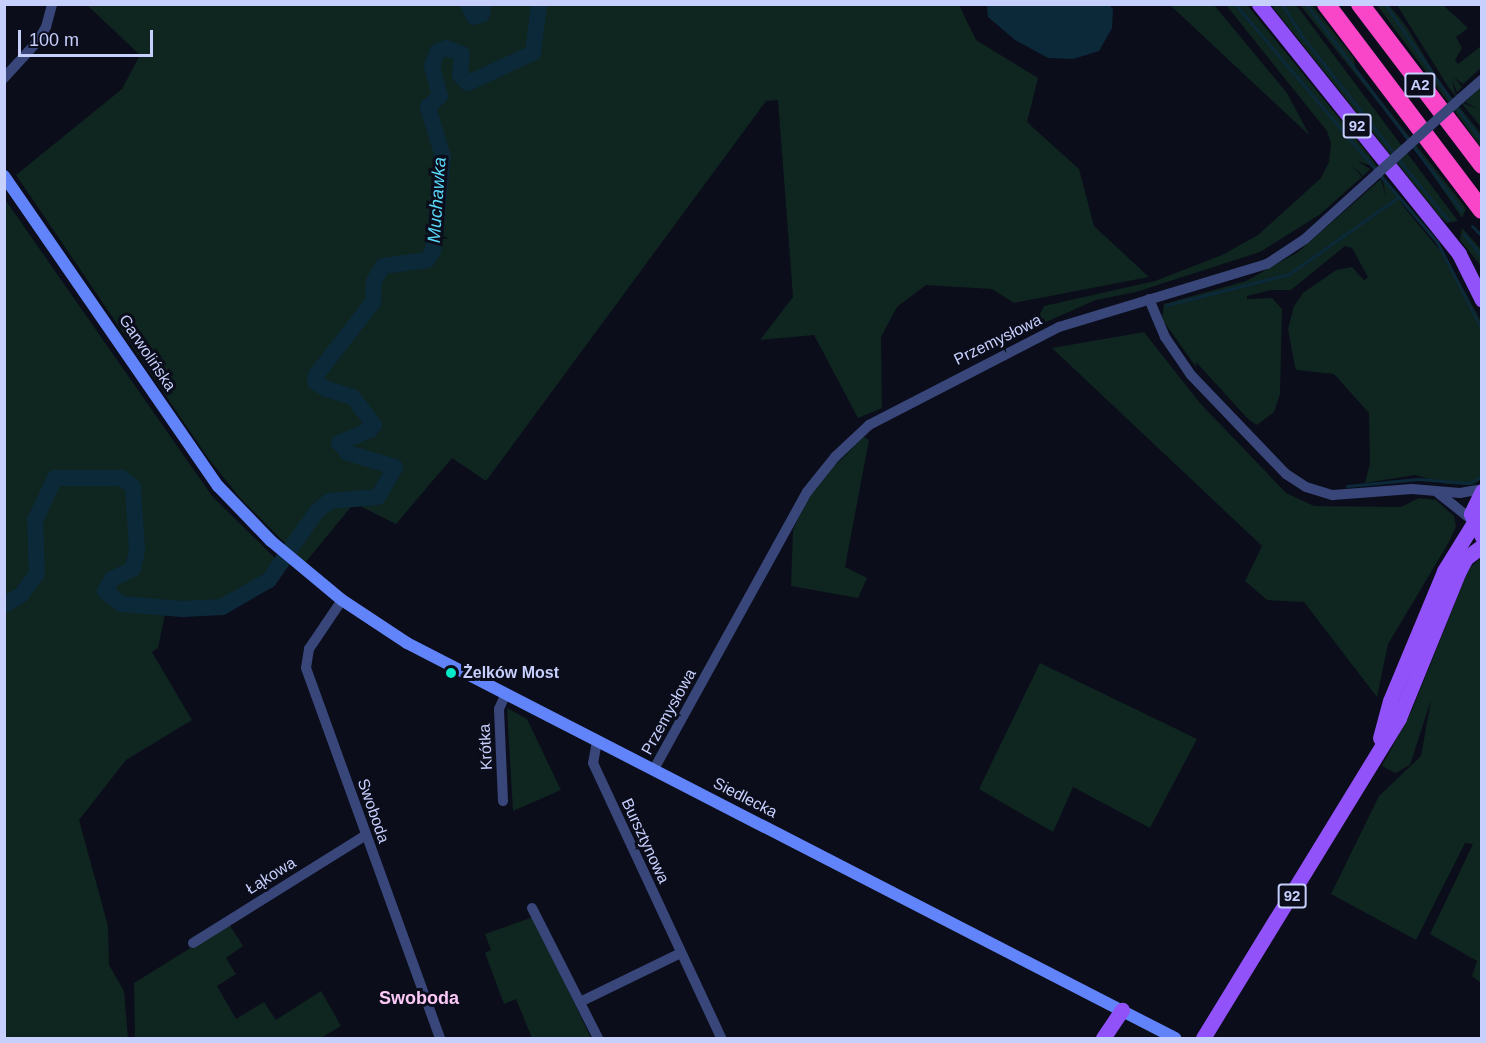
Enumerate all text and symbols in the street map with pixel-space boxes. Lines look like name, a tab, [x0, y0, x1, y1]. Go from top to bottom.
scale bar	[21, 18, 156, 56]
text: 100 m	[29, 30, 79, 50]
road number: A2	[1404, 73, 1436, 97]
road number: 92	[1342, 114, 1372, 138]
water label: Muchawka	[423, 156, 451, 244]
street label: Garwolińska	[114, 311, 180, 395]
street label: Przemysłowa	[951, 311, 1045, 369]
place label: Żelków Most	[463, 663, 559, 683]
marker: Żelków Most	[444, 666, 458, 680]
street label: Przemysłowa	[638, 666, 700, 758]
street label: Krótka	[475, 723, 497, 771]
street label: Siedlecka	[710, 774, 780, 822]
street label: Swoboda	[353, 776, 393, 846]
street label: Bursztynowa	[617, 795, 673, 887]
street label: Łąkowa	[243, 853, 299, 899]
road number: 92	[1277, 884, 1307, 908]
district label: Swoboda	[379, 987, 459, 1009]

